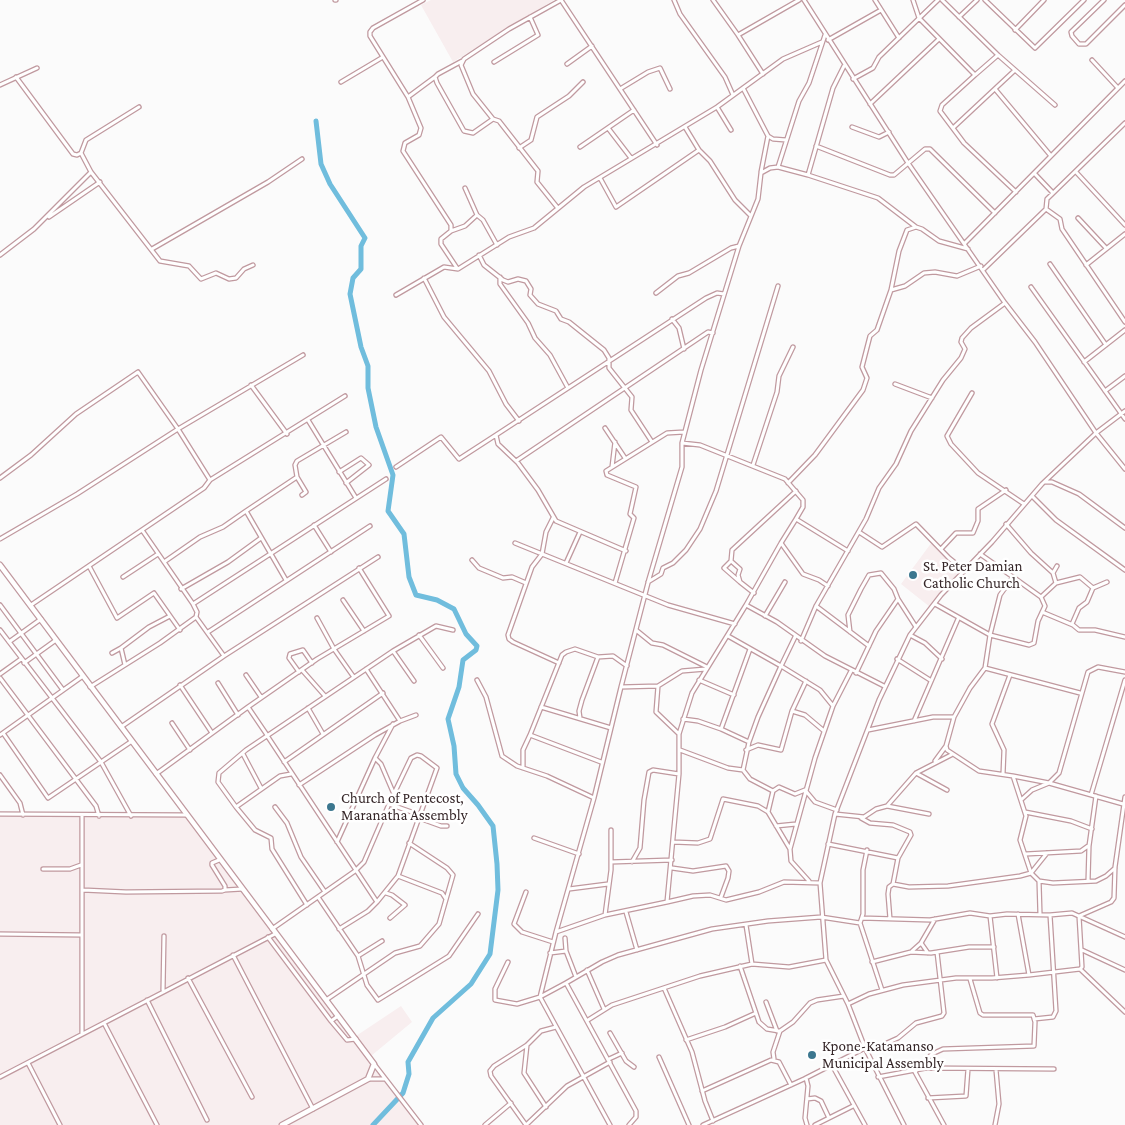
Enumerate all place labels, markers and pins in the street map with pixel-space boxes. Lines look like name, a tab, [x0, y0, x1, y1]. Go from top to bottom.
place label: St. Peter Damian Catholic Church	[923, 557, 1023, 592]
marker: St. Peter Damian Catholic Church	[907, 569, 919, 581]
place label: Church of Pentecost, Maranatha Assembly	[341, 789, 468, 824]
marker: Church of Pentecost, Maranatha Assembly	[325, 801, 337, 813]
place label: Kpone-Katamanso Municipal Assembly	[822, 1037, 944, 1072]
marker: Kpone-Katamanso Municipal Assembly	[806, 1049, 818, 1061]

